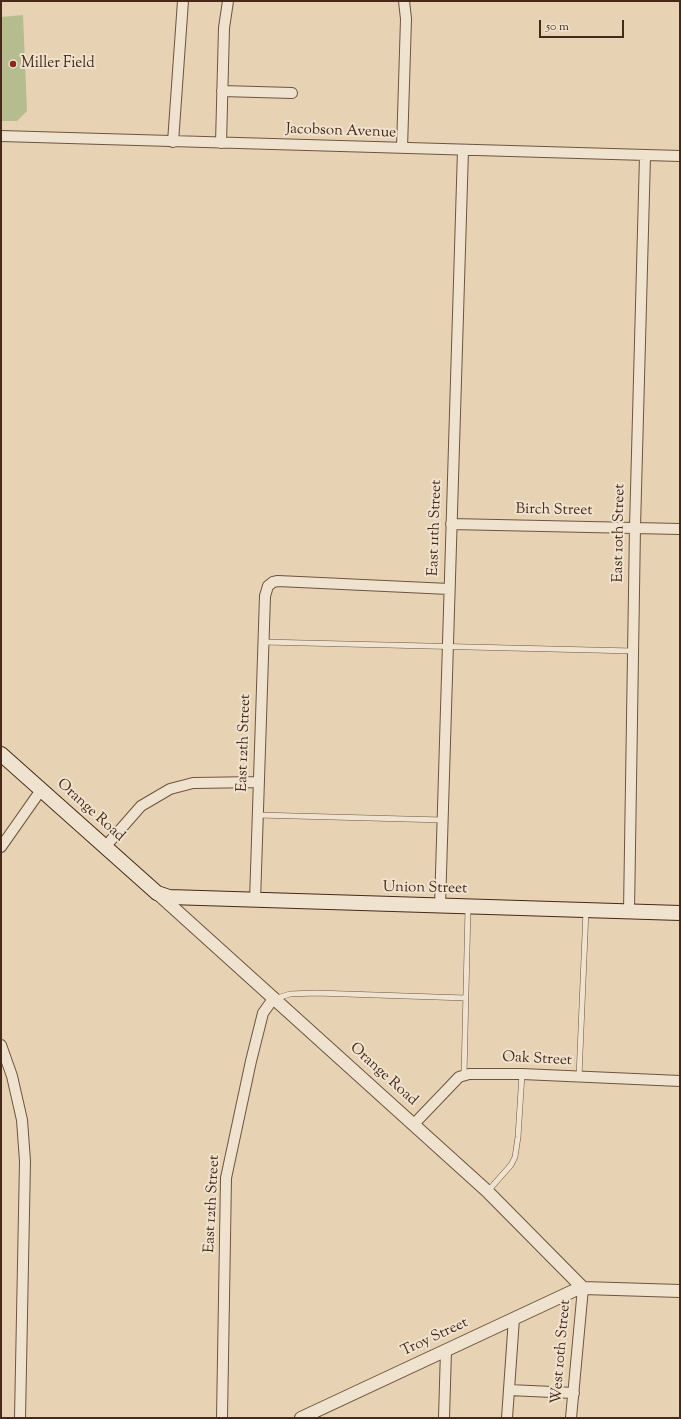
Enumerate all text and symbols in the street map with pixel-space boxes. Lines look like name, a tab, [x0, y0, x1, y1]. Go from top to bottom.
scale bar	[541, 12, 626, 38]
text: 50 m	[546, 18, 569, 36]
place label: Miller Field	[21, 55, 95, 73]
marker: Miller Field	[8, 59, 18, 69]
street label: Jacobson Avenue	[286, 121, 396, 143]
street label: East 11th Street	[425, 480, 447, 576]
street label: East 10th Street	[610, 483, 630, 583]
street label: Birch Street	[516, 501, 592, 521]
street label: East 12th Street	[234, 694, 256, 792]
street label: Orange Road	[52, 776, 128, 846]
street label: Union Street	[383, 879, 467, 899]
street label: Orange Road	[345, 1040, 421, 1110]
street label: Oak Street	[502, 1049, 572, 1071]
street label: East 12th Street	[201, 1155, 225, 1253]
street label: West 10th Street	[548, 1299, 576, 1405]
street label: Troy Street	[399, 1315, 471, 1361]

